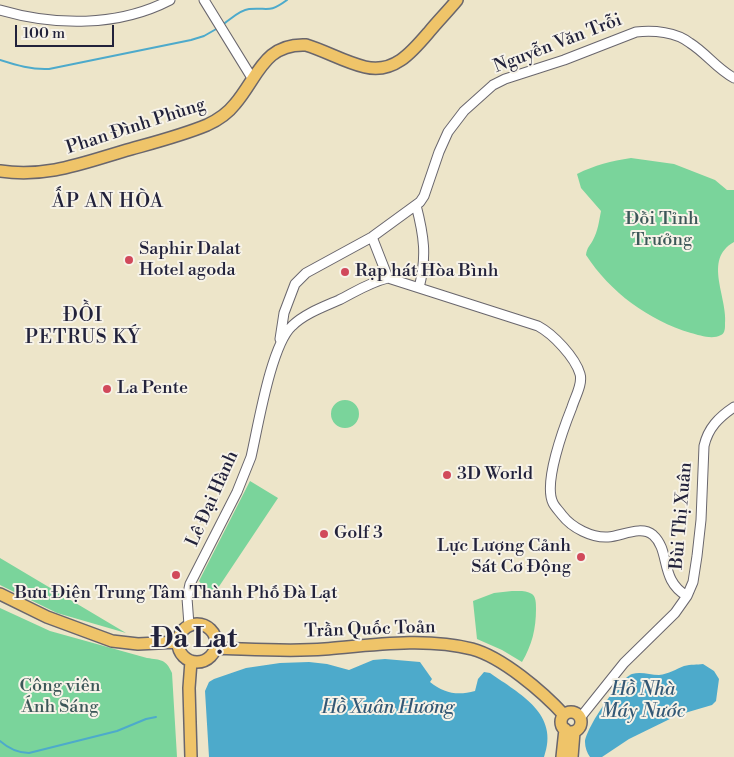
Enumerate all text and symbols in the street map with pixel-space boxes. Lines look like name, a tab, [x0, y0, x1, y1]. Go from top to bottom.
street label: Nguyễn Văn Trỗi	[491, 10, 625, 78]
scale bar	[18, 15, 116, 47]
text: 100 m	[23, 24, 65, 43]
street label: Phan Đình Phùng	[64, 94, 208, 160]
district label: ẤP AN HÒA	[51, 191, 165, 213]
park label: Đồi Tỉnh Trưởng	[625, 209, 699, 252]
place label: Saphir Dalat Hotel agoda	[139, 239, 241, 282]
marker: Saphir Dalat Hotel agoda	[123, 254, 135, 266]
place label: Rạp hát Hòa Bình	[355, 261, 498, 283]
marker: Rạp hát Hòa Bình	[339, 266, 351, 278]
district label: ĐỒI PETRUS KÝ	[24, 305, 142, 349]
place label: La Pente	[117, 378, 188, 400]
marker: La Pente	[101, 383, 113, 395]
street label: Lê Đại Hành	[182, 448, 244, 550]
street label: Bùi Thị Xuân	[667, 462, 697, 570]
place label: 3D World	[457, 464, 533, 486]
marker: 3D World	[441, 469, 453, 481]
place label: Golf 3	[334, 523, 383, 545]
marker: Golf 3	[318, 528, 330, 540]
place label: Lực Lượng Cảnh Sát Cơ Động	[437, 536, 571, 578]
marker: Lực Lượng Cảnh Sát Cơ Động	[575, 551, 587, 563]
marker: Bưu Điện Trung Tâm Thành Phố Đà Lạt	[170, 569, 182, 581]
place label: Bưu Điện Trung Tâm Thành Phố Đà Lạt	[14, 583, 338, 605]
street label: Trần Quốc Toản	[304, 617, 436, 643]
district label: Đà Lạt	[151, 623, 237, 657]
park label: Công viên Ánh Sáng	[20, 676, 100, 719]
water label: Hồ Nhà Máy Nước	[601, 679, 685, 723]
water label: Hồ Xuân Hương	[322, 697, 454, 719]

